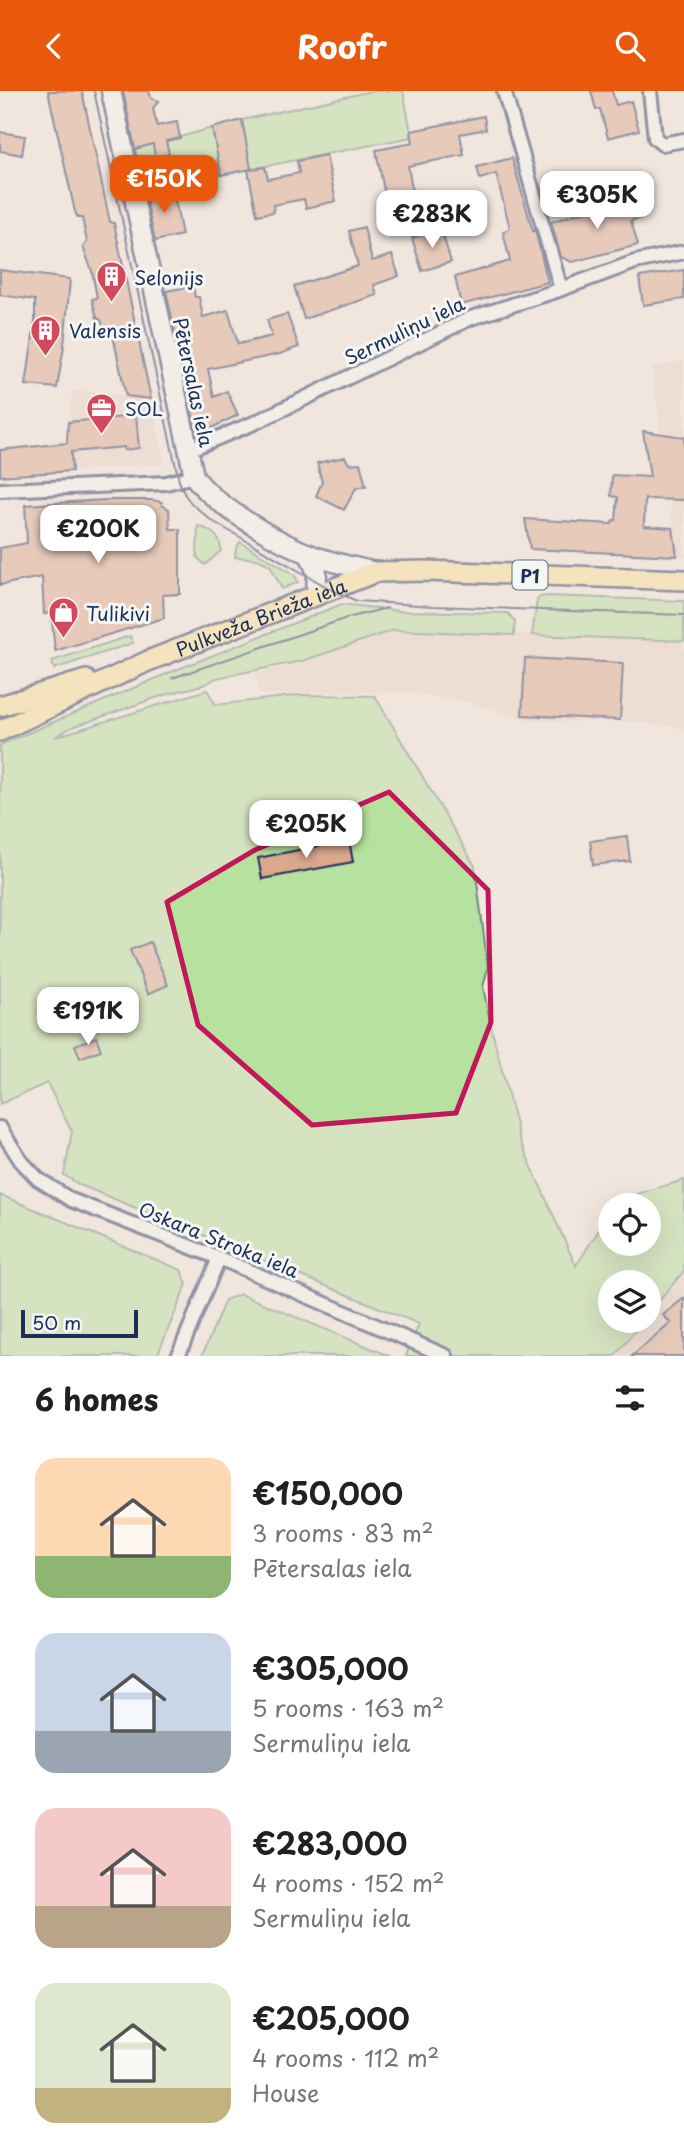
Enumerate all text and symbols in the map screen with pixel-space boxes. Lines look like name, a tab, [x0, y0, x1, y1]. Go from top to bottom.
text: Roofr	[297, 22, 387, 70]
icon: back	[35, 27, 73, 65]
icon: search	[611, 27, 649, 65]
pin: €150K	[115, 155, 213, 215]
text: €150K	[126, 160, 202, 195]
pin: €305K	[548, 171, 646, 231]
text: €305K	[556, 176, 638, 211]
pin: €283K	[383, 191, 481, 250]
text: €283K	[392, 195, 472, 230]
building icon: Selonijs	[94, 260, 128, 304]
place label: Selonijs	[134, 263, 204, 291]
street label: Sermuliņu iela	[339, 289, 469, 371]
building icon: Valensis	[29, 313, 63, 357]
street label: Pētersalas iela	[167, 315, 221, 450]
place label: Valensis	[69, 316, 141, 344]
office icon: SOL	[85, 391, 119, 435]
place label: SOL	[125, 394, 163, 422]
pin: €200K	[49, 505, 147, 565]
text: €200K	[56, 510, 140, 545]
road number: P1	[512, 561, 548, 589]
street label: Pulkveža Brieža iela	[171, 571, 351, 663]
shop icon: Tulikivi	[46, 596, 80, 640]
place label: Tulikivi	[86, 599, 150, 627]
pin: €205K	[257, 801, 355, 860]
text: €205K	[265, 805, 347, 840]
pin: €191K	[39, 988, 137, 1047]
text: €191K	[53, 992, 123, 1027]
map controls	[598, 1193, 661, 1333]
button: locate	[598, 1193, 661, 1256]
street label: Oskara Stroka iela	[135, 1194, 303, 1284]
button: layers	[598, 1270, 661, 1333]
scale bar	[21, 1307, 138, 1339]
text: 50 m	[32, 1308, 81, 1336]
text: 6 homes	[35, 1376, 158, 1421]
icon: filters	[611, 1379, 649, 1417]
text: €150,000	[252, 1470, 403, 1515]
icon: home	[91, 1486, 175, 1570]
text: 3 rooms · 83 m²	[252, 1515, 434, 1550]
text: Pētersalas iela	[252, 1550, 411, 1585]
text: €305,000	[252, 1645, 409, 1690]
icon: home	[91, 1661, 175, 1745]
text: 5 rooms · 163 m²	[252, 1690, 444, 1725]
text: Sermuliņu iela	[252, 1725, 410, 1760]
text: €283,000	[252, 1820, 407, 1865]
icon: home	[91, 1836, 175, 1920]
text: 4 rooms · 152 m²	[252, 1865, 445, 1900]
text: Sermuliņu iela	[252, 1900, 410, 1935]
text: €205,000	[252, 1995, 410, 2040]
icon: home	[91, 2011, 175, 2095]
text: 4 rooms · 112 m²	[252, 2040, 439, 2075]
text: House	[252, 2075, 319, 2110]

